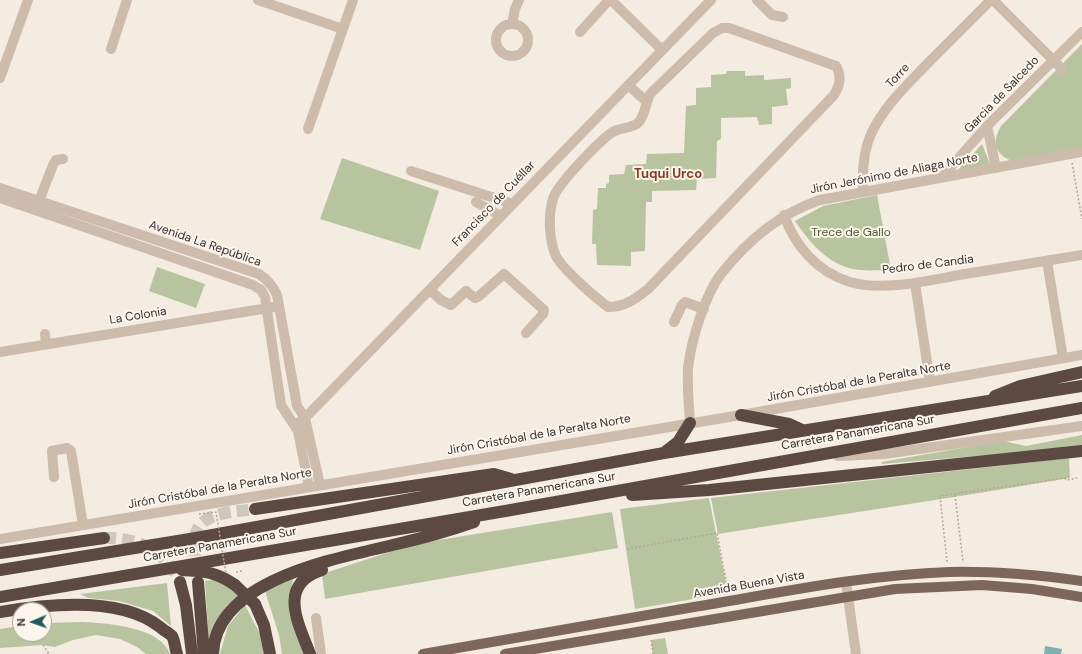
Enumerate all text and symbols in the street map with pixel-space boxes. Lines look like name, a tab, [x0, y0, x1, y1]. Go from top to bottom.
street label: Garcia de Salcedo	[962, 54, 1042, 136]
street label: Torre	[883, 61, 913, 91]
street label: Jirón Jerónimo de Aliaga Norte	[809, 151, 979, 197]
street label: Francisco de Cuéllar	[449, 158, 539, 250]
district label: Tuqui Urco	[634, 167, 702, 183]
street label: Avenida La República	[147, 218, 263, 270]
park label: Trece de Gallo	[811, 226, 891, 240]
street label: Pedro de Candia	[881, 252, 975, 278]
street label: La Colonia	[108, 304, 168, 328]
street label: Jirón Cristóbal de la Peralta Norte	[766, 359, 952, 405]
street label: Jirón Cristóbal de la Peralta Norte	[446, 412, 632, 458]
street label: Carretera Panamericana Sur	[780, 412, 936, 454]
street label: Jirón Cristóbal de la Peralta Norte	[127, 466, 313, 512]
street label: Carretera Panamericana Sur	[461, 469, 617, 511]
street label: Carretera Panamericana Sur	[142, 524, 298, 566]
street label: Avenida Buena Vista	[692, 568, 806, 602]
north arrow	[12, 602, 52, 642]
text: N	[14, 618, 28, 627]

